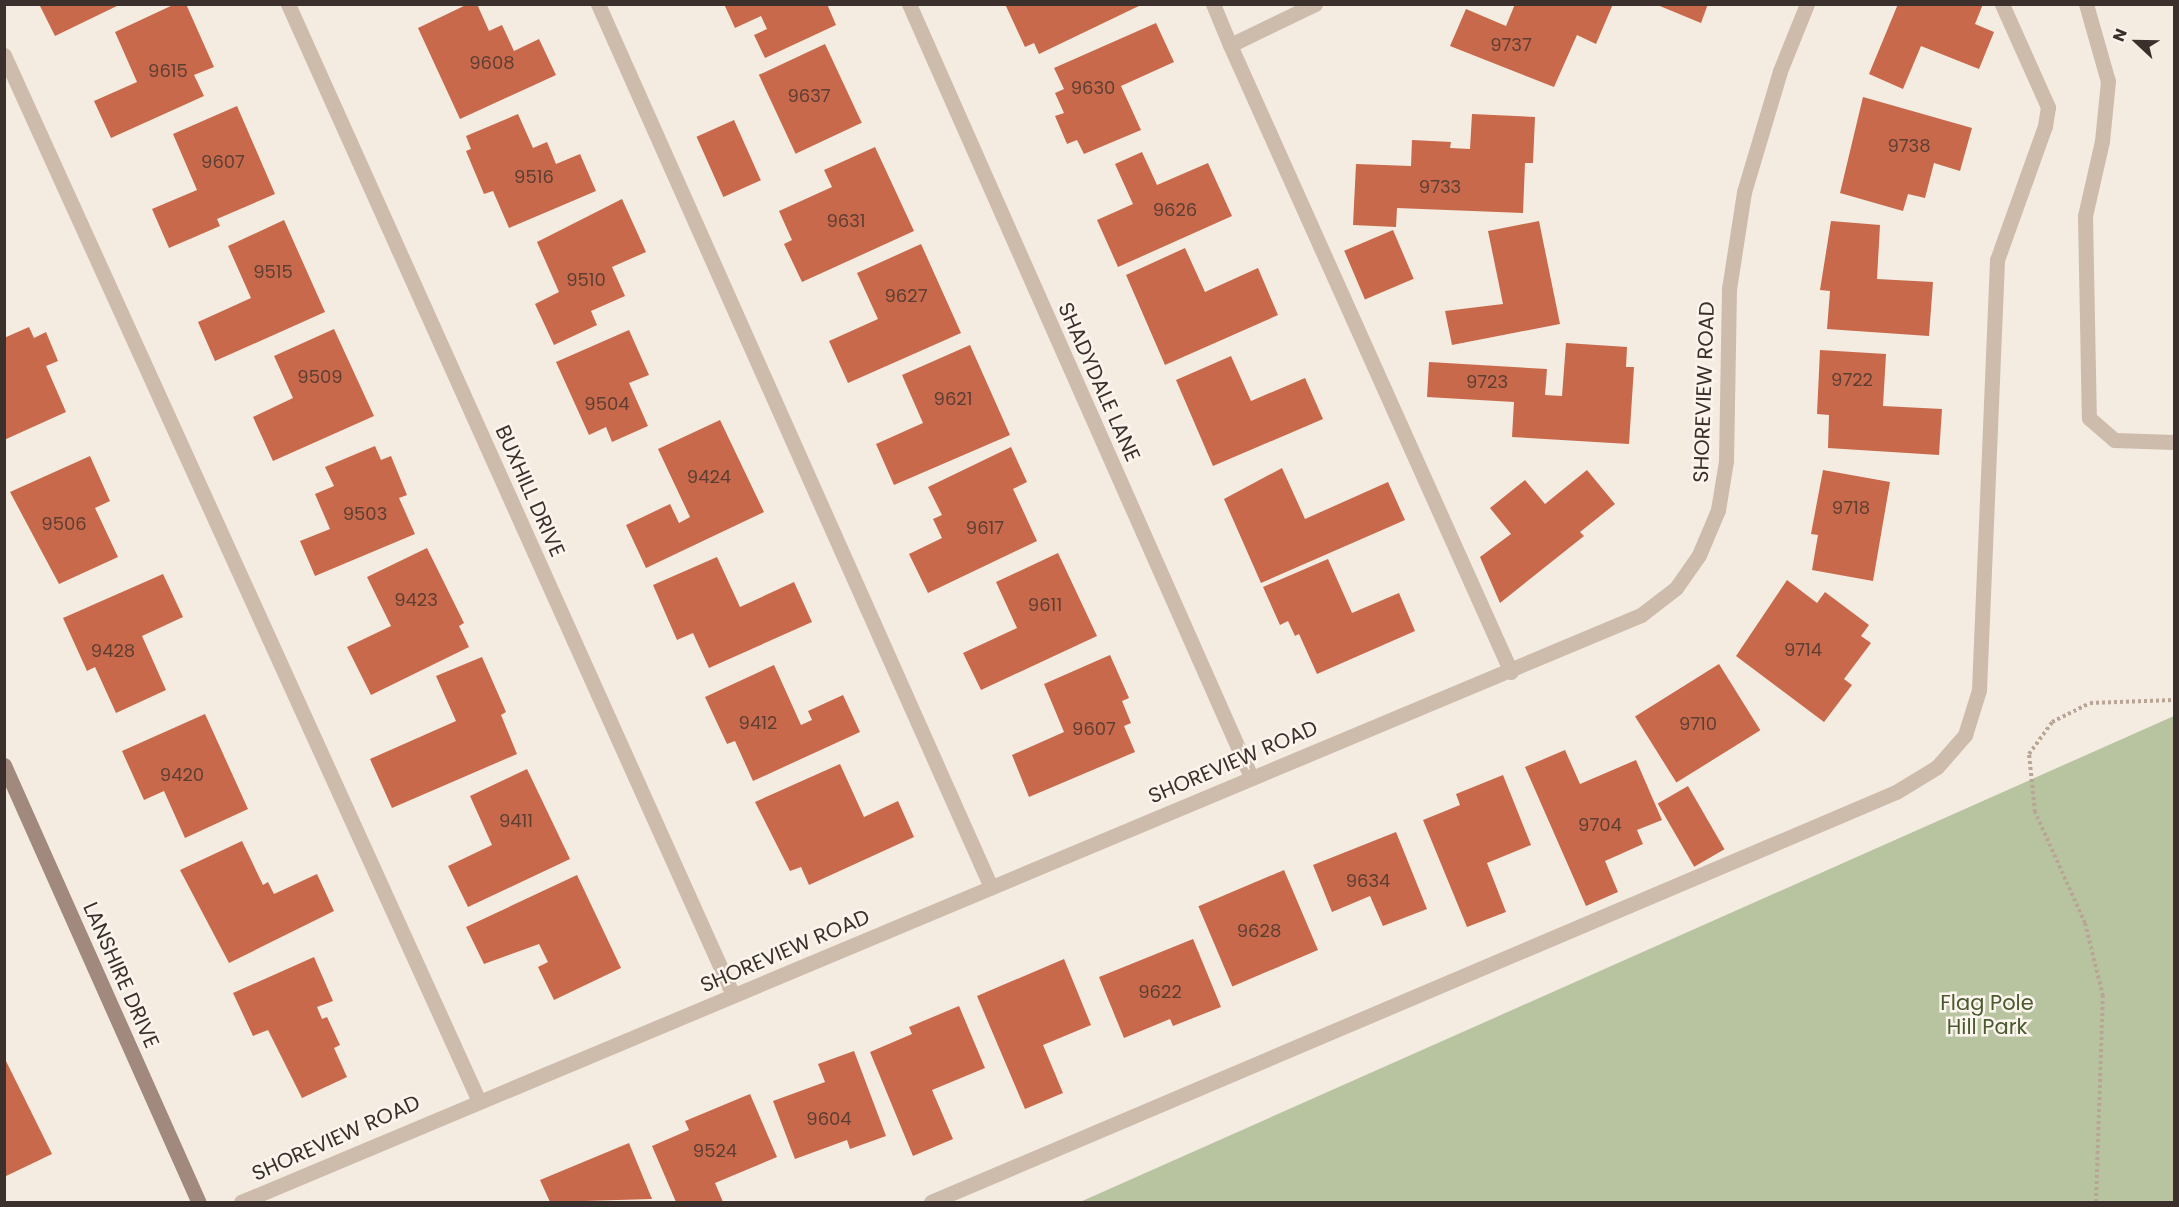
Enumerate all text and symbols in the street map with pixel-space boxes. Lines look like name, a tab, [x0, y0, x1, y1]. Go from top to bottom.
north arrow	[2107, 12, 2167, 72]
text: N	[2107, 25, 2133, 45]
house number: 9737	[1490, 34, 1532, 56]
house number: 9608	[469, 52, 515, 74]
house number: 9615	[148, 60, 188, 82]
house number: 9630	[1071, 77, 1115, 99]
house number: 9637	[787, 85, 831, 107]
house number: 9738	[1887, 135, 1931, 157]
house number: 9607	[201, 151, 245, 173]
house number: 9516	[514, 166, 554, 188]
house number: 9733	[1419, 176, 1461, 198]
house number: 9626	[1153, 199, 1197, 221]
house number: 9631	[826, 210, 866, 232]
house number: 9515	[253, 261, 293, 283]
house number: 9510	[566, 269, 606, 291]
house number: 9627	[885, 285, 927, 307]
street label: SHADYDALE LANE	[1053, 299, 1145, 465]
street label: SHOREVIEW ROAD	[1688, 301, 1720, 483]
house number: 9509	[297, 366, 343, 388]
house number: 9722	[1831, 369, 1873, 391]
house number: 9723	[1466, 371, 1508, 393]
house number: 9621	[934, 388, 972, 410]
house number: 9504	[584, 393, 630, 415]
street label: BUXHILL DRIVE	[490, 421, 570, 561]
house number: 9424	[687, 466, 731, 488]
house number: 9718	[1832, 497, 1870, 519]
house number: 9503	[343, 503, 387, 525]
house number: 9506	[41, 513, 87, 535]
house number: 9617	[966, 517, 1004, 539]
house number: 9423	[394, 589, 438, 611]
house number: 9611	[1028, 594, 1062, 616]
house number: 9714	[1784, 639, 1822, 661]
house number: 9428	[91, 640, 135, 662]
house number: 9412	[739, 712, 777, 734]
house number: 9710	[1679, 713, 1717, 735]
street label: SHOREVIEW ROAD	[1145, 715, 1321, 809]
house number: 9607	[1072, 718, 1116, 740]
house number: 9420	[160, 764, 204, 786]
house number: 9411	[499, 810, 533, 832]
house number: 9704	[1578, 814, 1622, 836]
house number: 9634	[1346, 870, 1390, 892]
street label: LANSHIRE DRIVE	[78, 898, 164, 1052]
street label: SHOREVIEW ROAD	[697, 904, 873, 998]
house number: 9628	[1237, 920, 1281, 942]
house number: 9622	[1138, 981, 1182, 1003]
park label: Flag Pole Hill Park	[1940, 990, 2034, 1040]
street label: SHOREVIEW ROAD	[248, 1090, 424, 1186]
house number: 9604	[806, 1108, 852, 1130]
house number: 9524	[693, 1140, 737, 1162]

